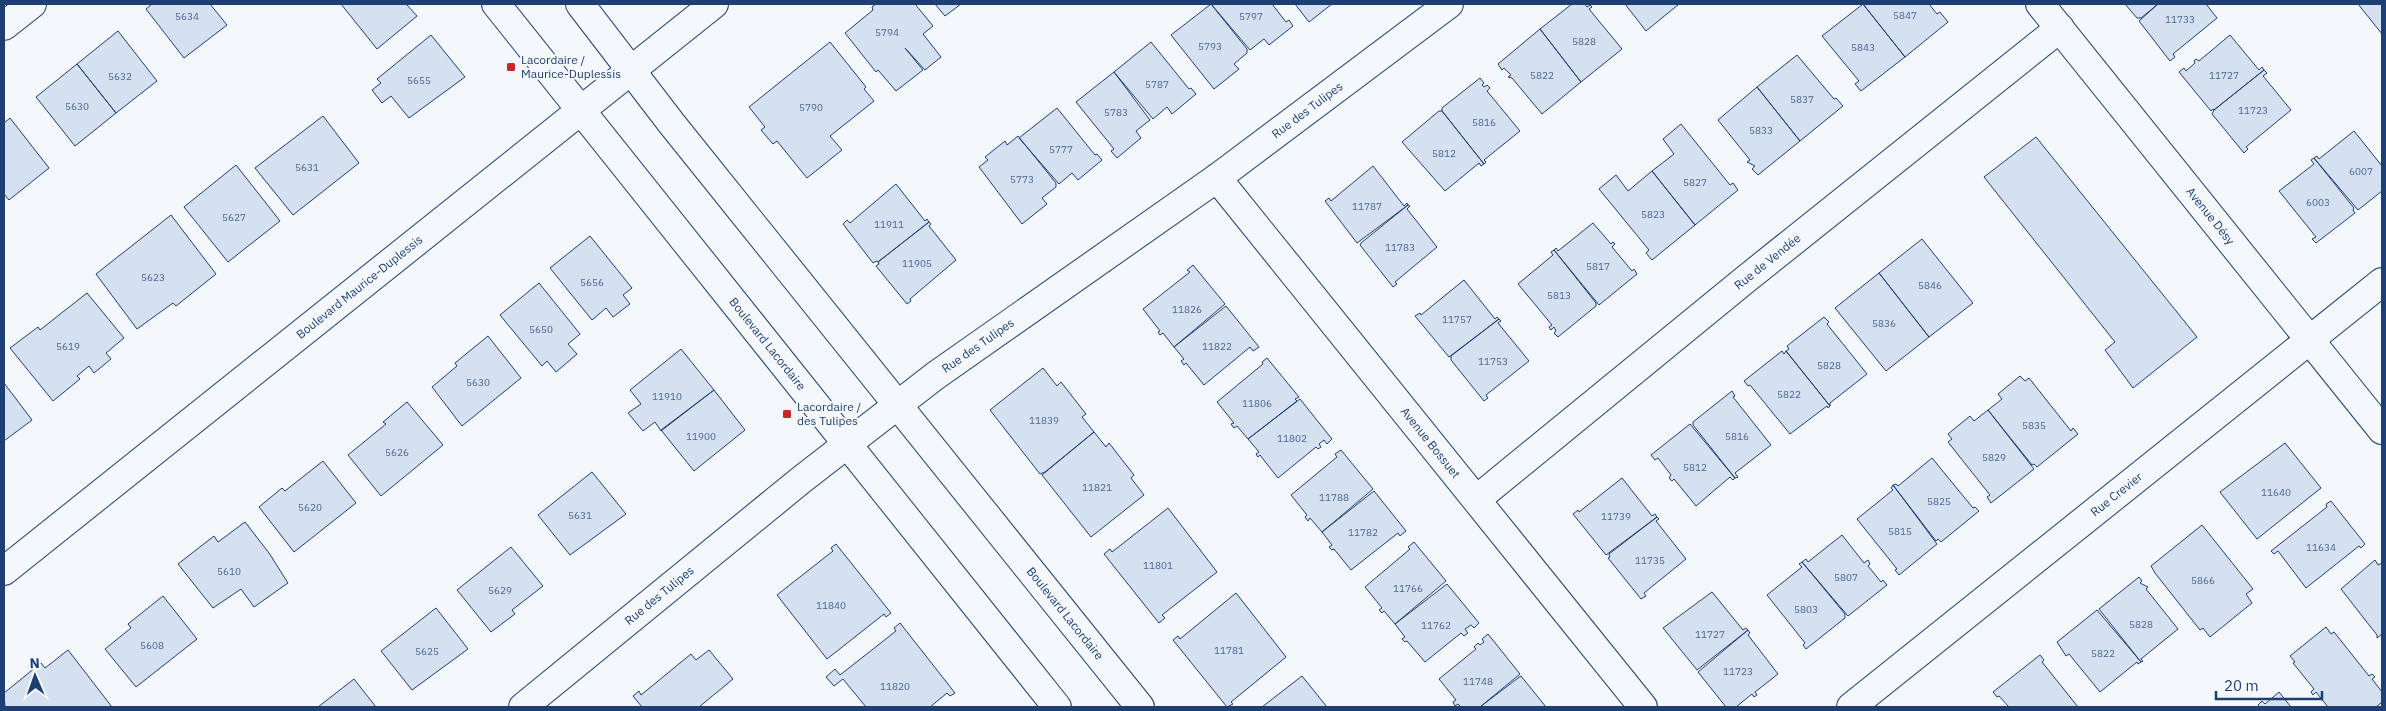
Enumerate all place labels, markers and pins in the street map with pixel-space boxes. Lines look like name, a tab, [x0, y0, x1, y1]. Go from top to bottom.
place label: Lacordaire / Maurice-Duplessis	[521, 52, 621, 81]
marker: Lacordaire / Maurice-Duplessis	[505, 61, 517, 73]
place label: Lacordaire / des Tulipes	[797, 399, 862, 428]
marker: Lacordaire / des Tulipes	[781, 408, 793, 420]

